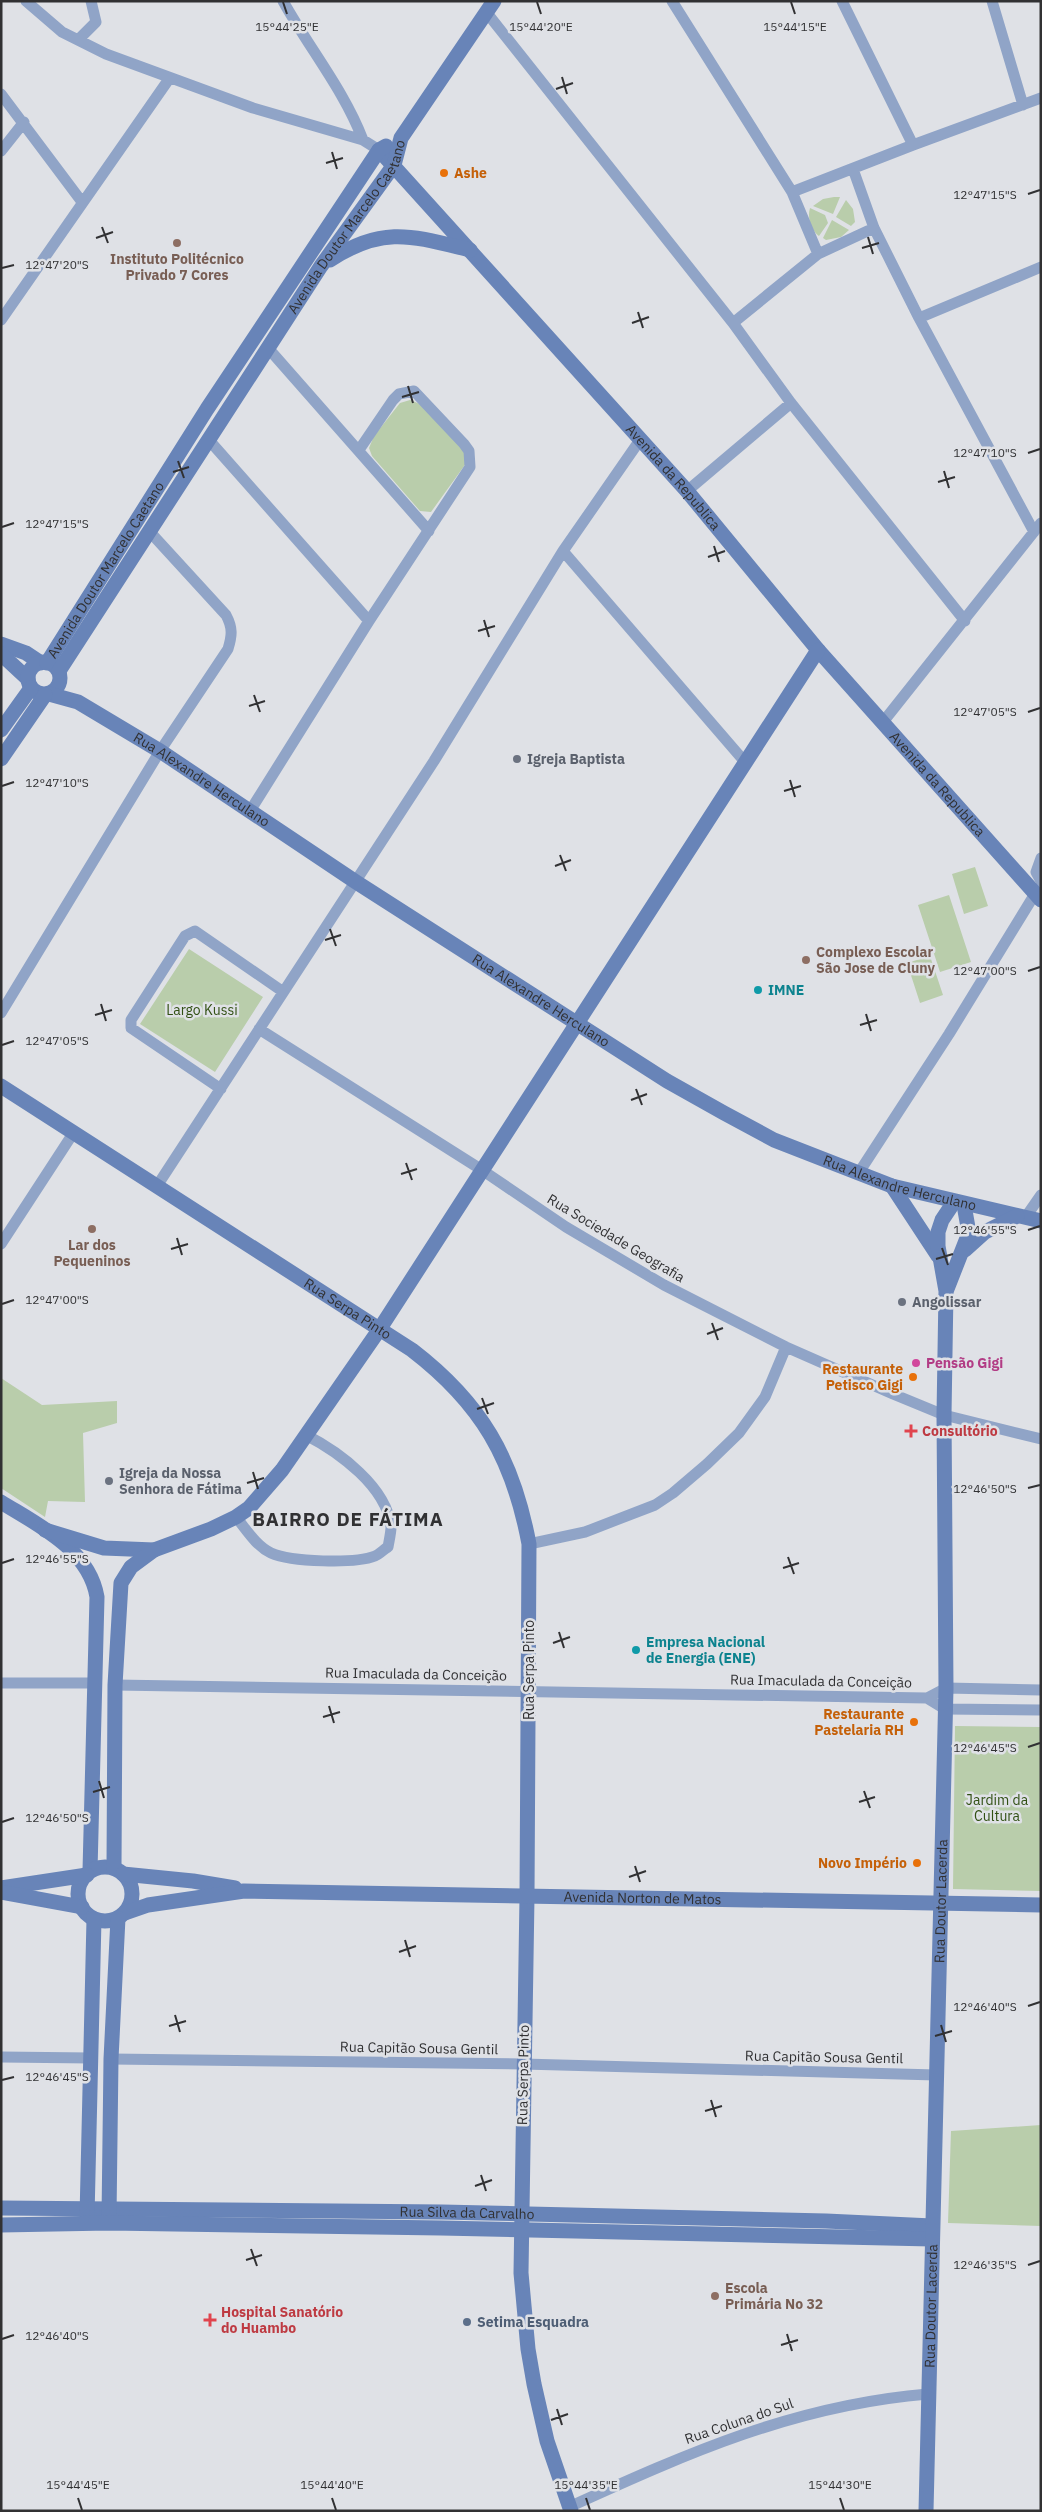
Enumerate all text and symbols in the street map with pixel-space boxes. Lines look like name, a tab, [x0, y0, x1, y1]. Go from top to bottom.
text: 15°44'25"E	[255, 19, 319, 34]
text: 15°44'20"E	[509, 19, 573, 34]
text: 15°44'15"E	[763, 19, 827, 34]
street label: Avenida Doutor Marcelo Caetano	[283, 138, 409, 317]
place label: Ashe	[454, 164, 487, 182]
marker: Ashe	[438, 167, 450, 179]
text: 12°47'15"S	[953, 187, 1017, 202]
marker: Instituto Politécnico Privado 7 Cores	[171, 237, 183, 249]
place label: Instituto Politécnico Privado 7 Cores	[110, 250, 244, 284]
text: 12°47'20"S	[25, 257, 89, 272]
street label: Avenida da Republica	[622, 420, 725, 534]
text: 12°47'10"S	[953, 445, 1017, 460]
street label: Avenida Doutor Marcelo Caetano	[43, 478, 168, 662]
text: 12°47'15"S	[25, 516, 89, 531]
text: 12°47'05"S	[953, 704, 1017, 719]
street label: Rua Alexandre Herculano	[130, 728, 273, 831]
street label: Avenida da Republica	[886, 728, 989, 841]
place label: Igreja Baptista	[527, 750, 625, 768]
marker: Igreja Baptista	[511, 753, 523, 765]
text: 12°47'10"S	[25, 775, 89, 790]
place label: Complexo Escolar São Jose de Cluny	[816, 943, 935, 977]
street label: Rua Alexandre Herculano	[469, 950, 613, 1051]
marker: Complexo Escolar São Jose de Cluny	[800, 954, 812, 966]
text: 12°47'00"S	[953, 963, 1017, 978]
place label: IMNE	[768, 981, 804, 999]
marker: IMNE	[752, 984, 764, 996]
park label: Largo Kussi	[166, 1001, 238, 1019]
text: 12°47'05"S	[25, 1033, 89, 1048]
street label: Rua Alexandre Herculano	[821, 1151, 978, 1215]
street label: Rua Sociedade Geografia	[544, 1190, 688, 1286]
text: 12°46'55"S	[953, 1222, 1017, 1237]
marker: Lar dos Pequeninos	[86, 1223, 98, 1235]
place label: Lar dos Pequeninos	[53, 1236, 131, 1270]
street label: Rua Serpa Pinto	[301, 1274, 395, 1343]
text: 12°47'00"S	[25, 1292, 89, 1307]
place label: Angolissar	[912, 1293, 982, 1311]
marker: Angolissar	[896, 1296, 908, 1308]
place label: Pensão Gigi	[926, 1354, 1003, 1372]
marker: Pensão Gigi	[910, 1357, 922, 1369]
place label: Restaurante Petisco Gigi	[822, 1360, 903, 1394]
marker: Restaurante Petisco Gigi	[907, 1371, 919, 1383]
place label: Consultório	[922, 1422, 998, 1440]
marker: Consultório	[904, 1424, 918, 1438]
place label: Igreja da Nossa Senhora de Fátima	[119, 1464, 242, 1498]
marker: Igreja da Nossa Senhora de Fátima	[103, 1475, 115, 1487]
text: 12°46'50"S	[953, 1481, 1017, 1496]
district label: BAIRRO DE FÁTIMA	[252, 1507, 444, 1531]
text: 12°46'55"S	[25, 1551, 89, 1566]
street label: Rua Serpa Pinto	[520, 1620, 538, 1720]
place label: Empresa Nacional de Energia (ENE)	[646, 1633, 765, 1667]
marker: Empresa Nacional de Energia (ENE)	[630, 1644, 642, 1656]
street label: Rua Imaculada da Conceição	[325, 1663, 507, 1685]
street label: Rua Imaculada da Conceição	[730, 1670, 912, 1692]
place label: Restaurante Pastelaria RH	[814, 1705, 904, 1739]
marker: Restaurante Pastelaria RH	[908, 1716, 920, 1728]
text: 12°46'45"S	[953, 1740, 1017, 1755]
park label: Jardim da Cultura	[966, 1791, 1029, 1825]
text: 12°46'50"S	[25, 1810, 89, 1825]
street label: Rua Doutor Lacerda	[930, 1839, 951, 1963]
place label: Novo Império	[818, 1854, 907, 1872]
marker: Novo Império	[911, 1857, 923, 1869]
street label: Avenida Norton de Matos	[563, 1888, 722, 1908]
text: 12°46'40"S	[953, 1999, 1017, 2014]
street label: Rua Serpa Pinto	[513, 2025, 533, 2125]
street label: Rua Capitão Sousa Gentil	[340, 2038, 498, 2058]
street label: Rua Capitão Sousa Gentil	[745, 2047, 903, 2067]
text: 12°46'45"S	[25, 2069, 89, 2084]
street label: Rua Silva da Carvalho	[399, 2203, 535, 2223]
street label: Rua Doutor Lacerda	[920, 2243, 941, 2368]
text: 12°46'35"S	[953, 2257, 1017, 2272]
place label: Escola Primária No 32	[725, 2279, 823, 2313]
marker: Escola Primária No 32	[709, 2290, 721, 2302]
place label: Hospital Sanatório do Huambo	[221, 2303, 343, 2337]
marker: Hospital Sanatório do Huambo	[203, 2313, 217, 2327]
place label: Setima Esquadra	[477, 2313, 589, 2331]
marker: Setima Esquadra	[461, 2316, 473, 2328]
text: 12°46'40"S	[25, 2328, 89, 2343]
street label: Rua Coluna do Sul	[682, 2394, 796, 2448]
text: 15°44'45"E	[46, 2477, 110, 2492]
text: 15°44'40"E	[300, 2477, 364, 2492]
text: 15°44'35"E	[554, 2477, 618, 2492]
text: 15°44'30"E	[808, 2477, 872, 2492]

